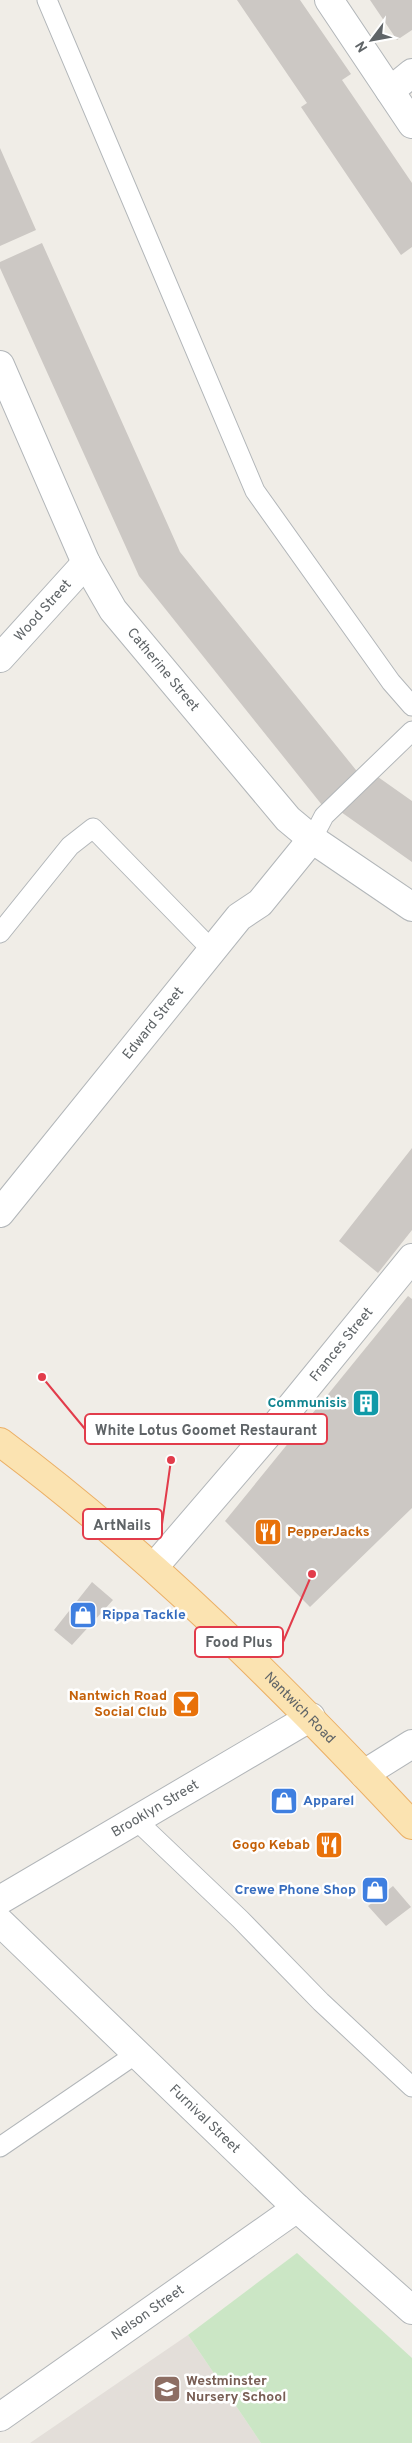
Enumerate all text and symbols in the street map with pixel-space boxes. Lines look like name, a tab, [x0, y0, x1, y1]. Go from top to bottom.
north arrow	[347, 15, 397, 65]
text: N	[352, 37, 372, 55]
street label: Wood Street	[11, 576, 75, 645]
street label: Catherine Street	[123, 625, 203, 715]
street label: Edward Street	[119, 984, 188, 1063]
street label: Frances Street	[306, 1304, 377, 1385]
building icon: Communisis	[351, 1388, 381, 1418]
place label: Communisis	[267, 1395, 347, 1412]
callout: White Lotus Goomet Restaurant	[85, 1414, 327, 1444]
text: White Lotus Goomet Restaurant	[95, 1422, 317, 1441]
callout: ArtNails	[83, 1509, 162, 1539]
text: ArtNails	[93, 1517, 151, 1536]
restaurant icon: PepperJacks	[253, 1517, 283, 1547]
place label: PepperJacks	[287, 1524, 370, 1541]
shop icon: Rippa Tackle	[68, 1600, 98, 1630]
place label: Rippa Tackle	[102, 1607, 186, 1624]
callout: Food Plus	[195, 1627, 283, 1657]
text: Food Plus	[205, 1634, 273, 1653]
street label: Nantwich Road	[260, 1669, 339, 1747]
place label: Nantwich Road Social Club	[69, 1688, 167, 1721]
bar icon: Nantwich Road Social Club	[171, 1689, 201, 1719]
street label: Brooklyn Street	[108, 1776, 202, 1841]
shop icon: Apparel	[269, 1786, 299, 1816]
place label: Apparel	[303, 1793, 354, 1810]
restaurant icon: Gogo Kebab	[314, 1830, 344, 1860]
place label: Gogo Kebab	[232, 1837, 310, 1854]
shop icon: Crewe Phone Shop	[360, 1875, 390, 1905]
place label: Crewe Phone Shop	[235, 1882, 356, 1899]
street label: Furnival Street	[166, 2081, 244, 2157]
street label: Nelson Street	[108, 2281, 188, 2344]
place label: Westminster Nursery School	[186, 2373, 286, 2406]
school or university icon: Westminster Nursery School	[152, 2374, 182, 2404]

